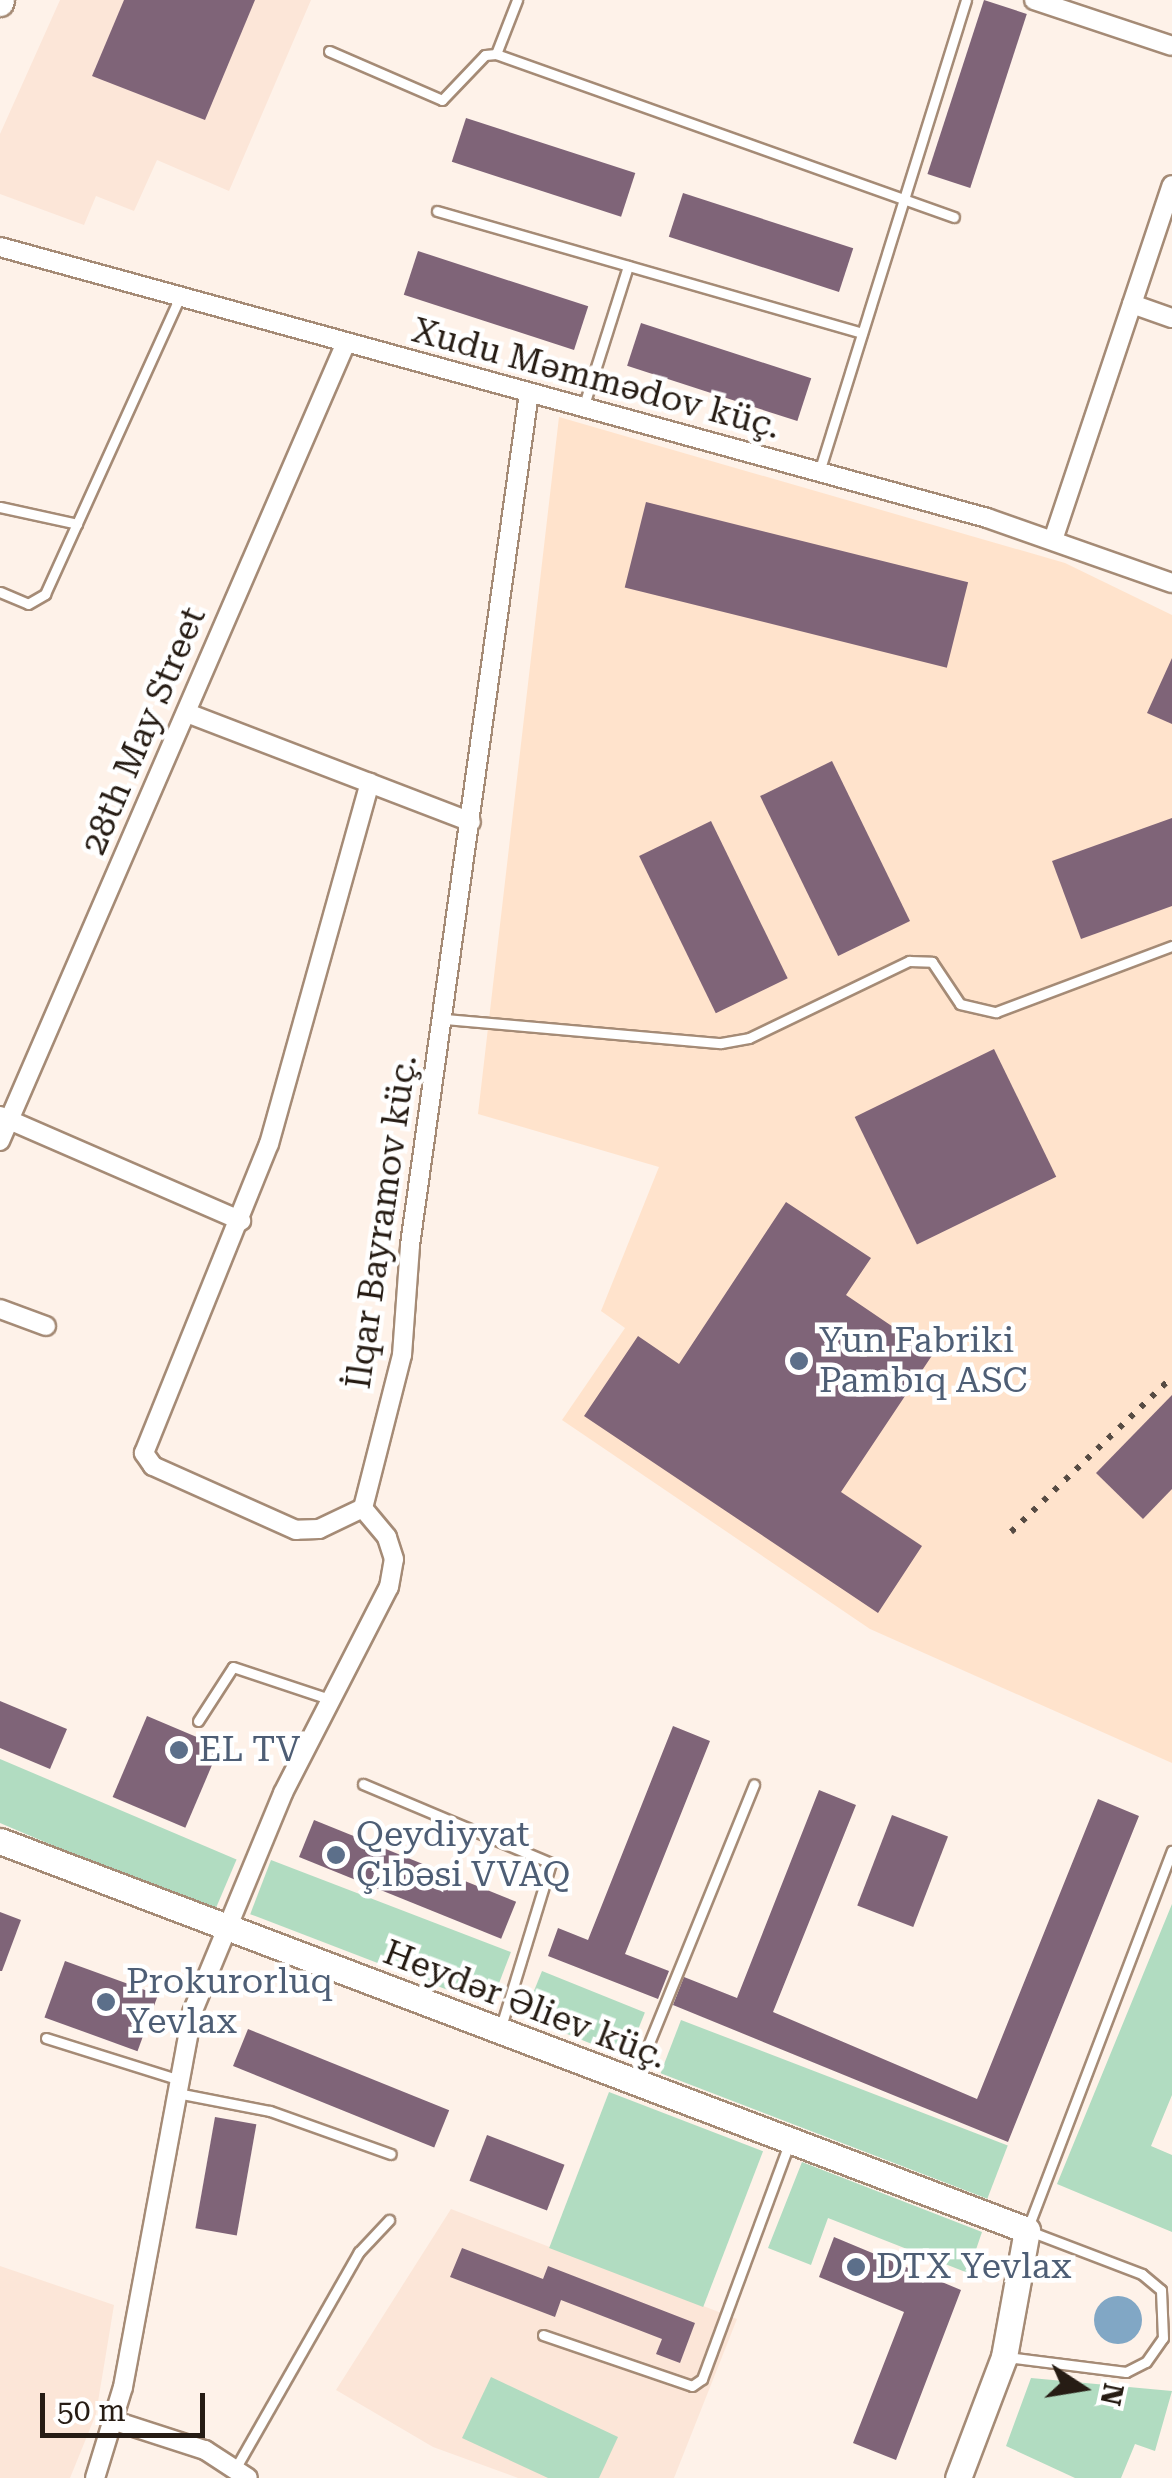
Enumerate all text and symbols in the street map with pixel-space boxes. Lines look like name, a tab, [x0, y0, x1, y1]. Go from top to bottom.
street label: Xudu Məmmədov küç.	[407, 310, 785, 448]
street label: 28th May Street	[73, 601, 215, 861]
street label: İlqar Bayramov küç.	[338, 1052, 426, 1392]
place label: Yun Fabriki Pambıq ASC	[819, 1320, 1027, 1402]
marker: Yun Fabriki Pambıq ASC	[788, 1350, 810, 1372]
place label: EL TV	[199, 1729, 300, 1771]
marker: EL TV	[168, 1739, 190, 1761]
place label: Qeydiyyat Çıbəsi VVAQ	[356, 1814, 570, 1896]
marker: Qeydiyyat Çıbəsi VVAQ	[325, 1844, 347, 1866]
street label: Heydər Əliev küç.	[378, 1932, 672, 2078]
place label: Prokurorluq Yevlax	[126, 1961, 333, 2043]
marker: Prokurorluq Yevlax	[95, 1991, 117, 2013]
place label: DTX Yevlax	[876, 2246, 1071, 2288]
marker: DTX Yevlax	[845, 2256, 867, 2278]
north arrow	[1032, 2338, 1132, 2438]
scale bar	[45, 2373, 210, 2435]
text: N	[1093, 2380, 1130, 2408]
text: 50 m	[57, 2393, 126, 2428]

